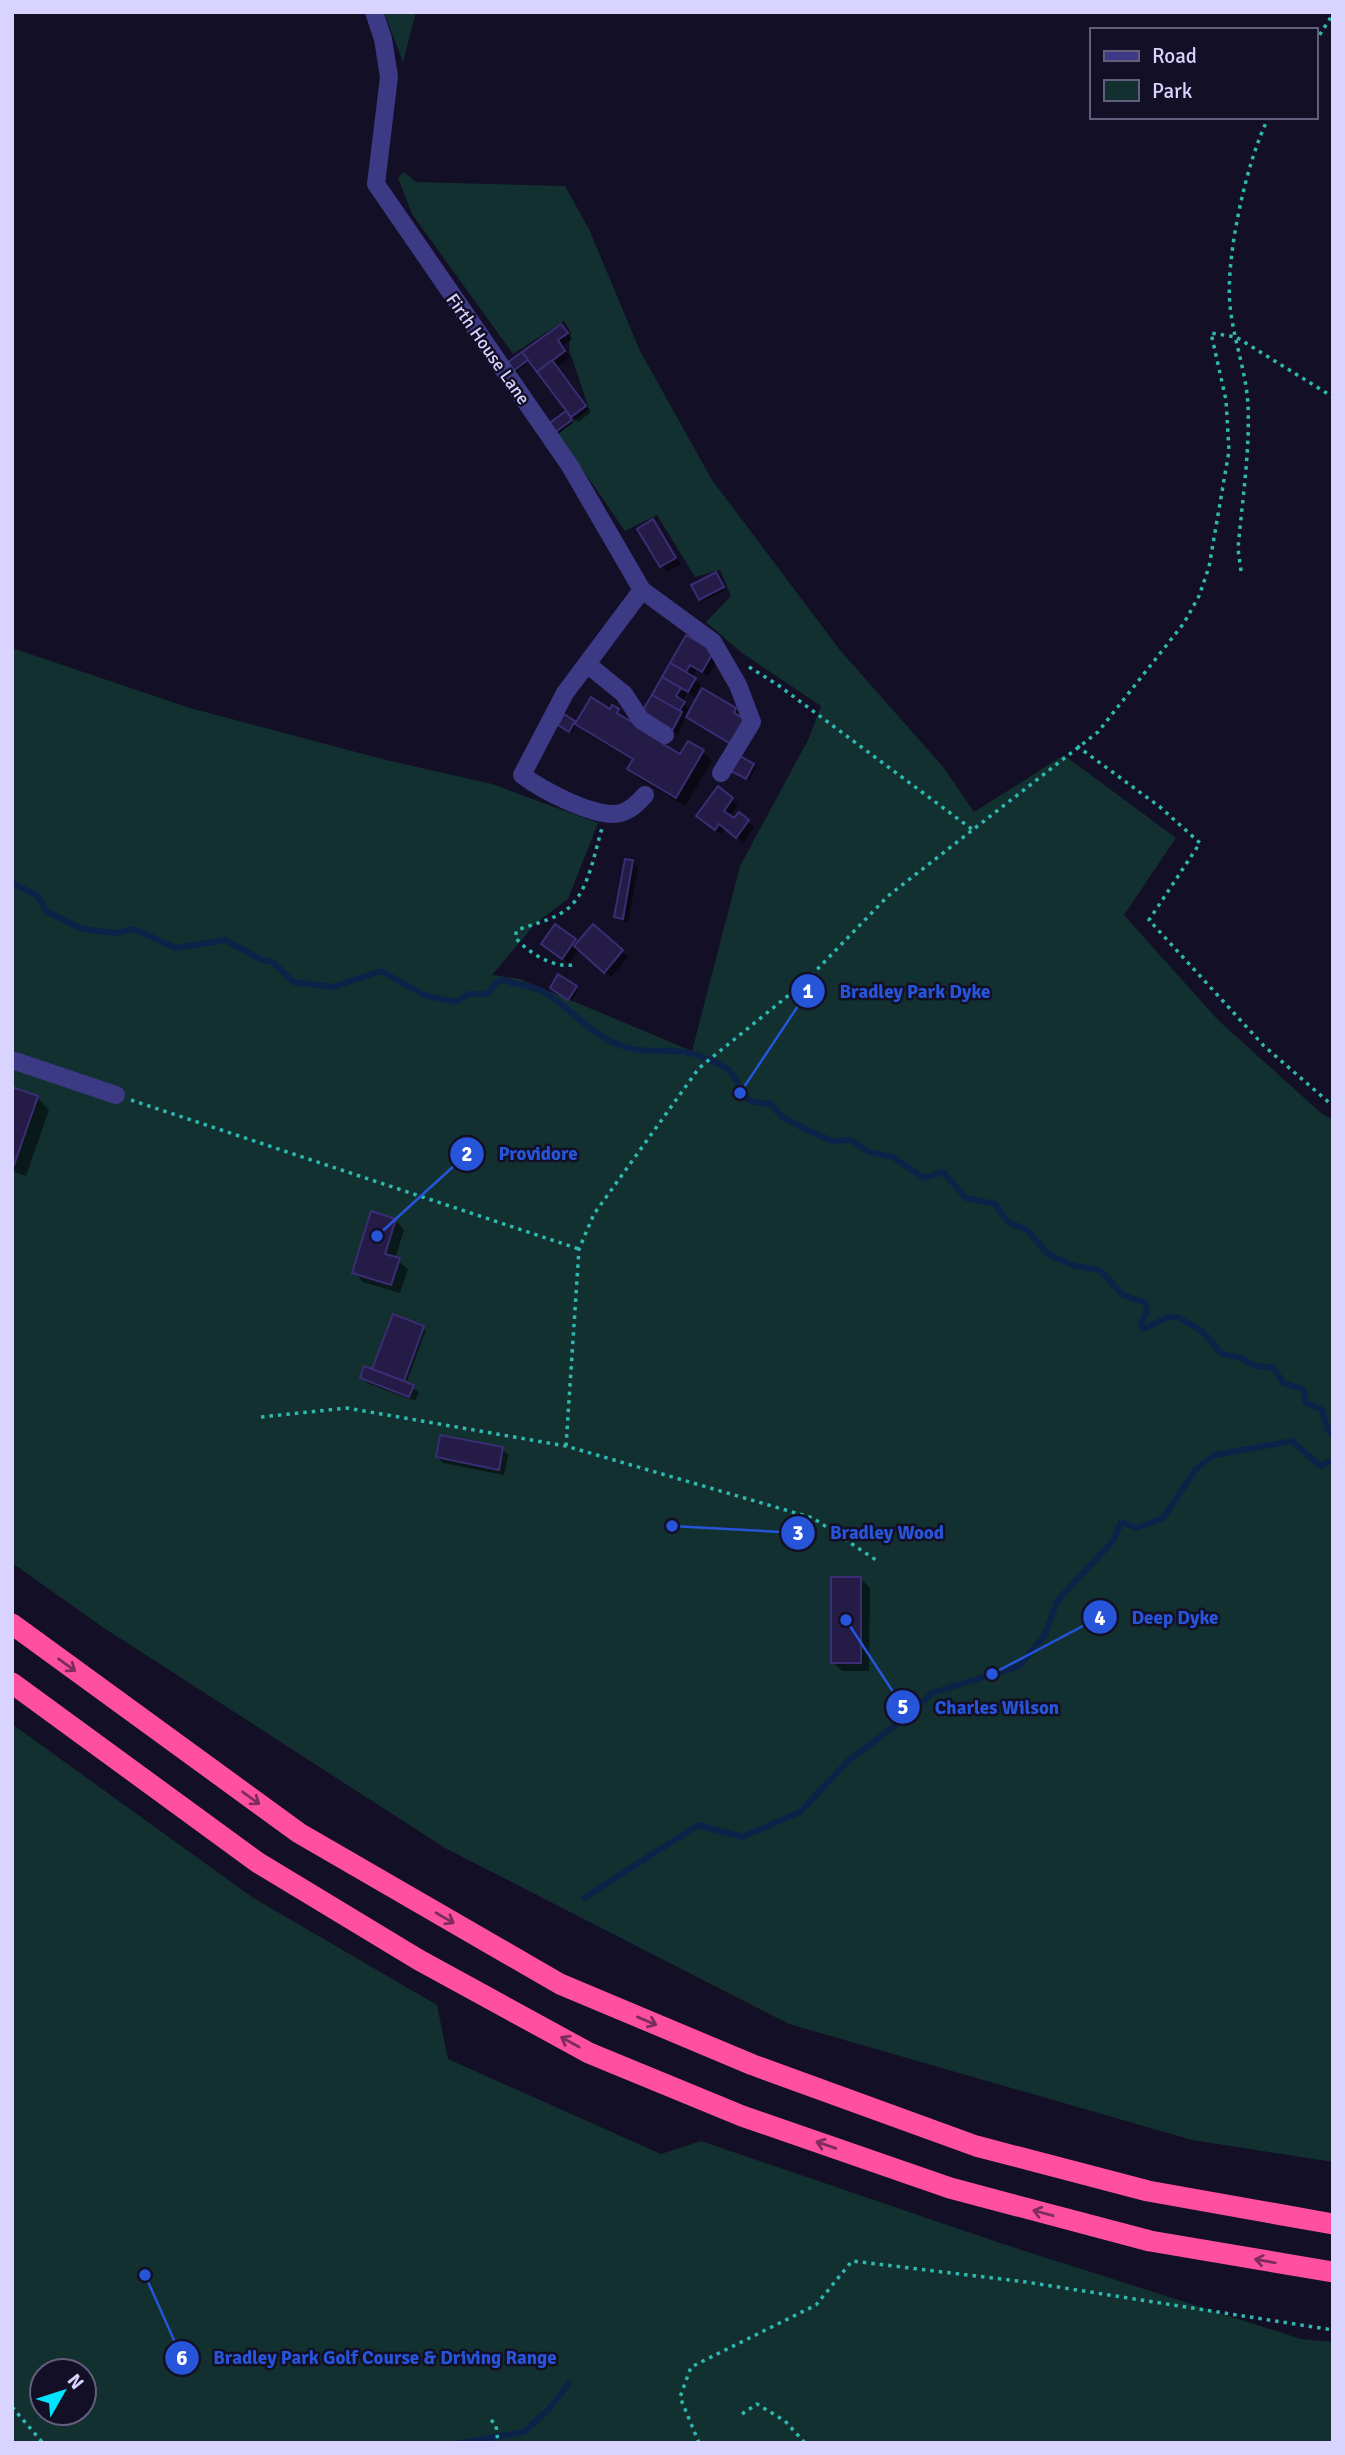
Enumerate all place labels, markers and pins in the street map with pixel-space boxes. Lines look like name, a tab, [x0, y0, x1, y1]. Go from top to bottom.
callout: Bradley Park Dyke	[791, 971, 1005, 1011]
callout: Providore	[450, 1134, 592, 1174]
callout: Bradley Wood	[781, 1513, 958, 1553]
callout: Deep Dyke	[1082, 1597, 1232, 1637]
callout: Charles Wilson	[886, 1687, 1073, 1727]
callout: Bradley Park Golf Course & Driving Range	[165, 2338, 571, 2378]

